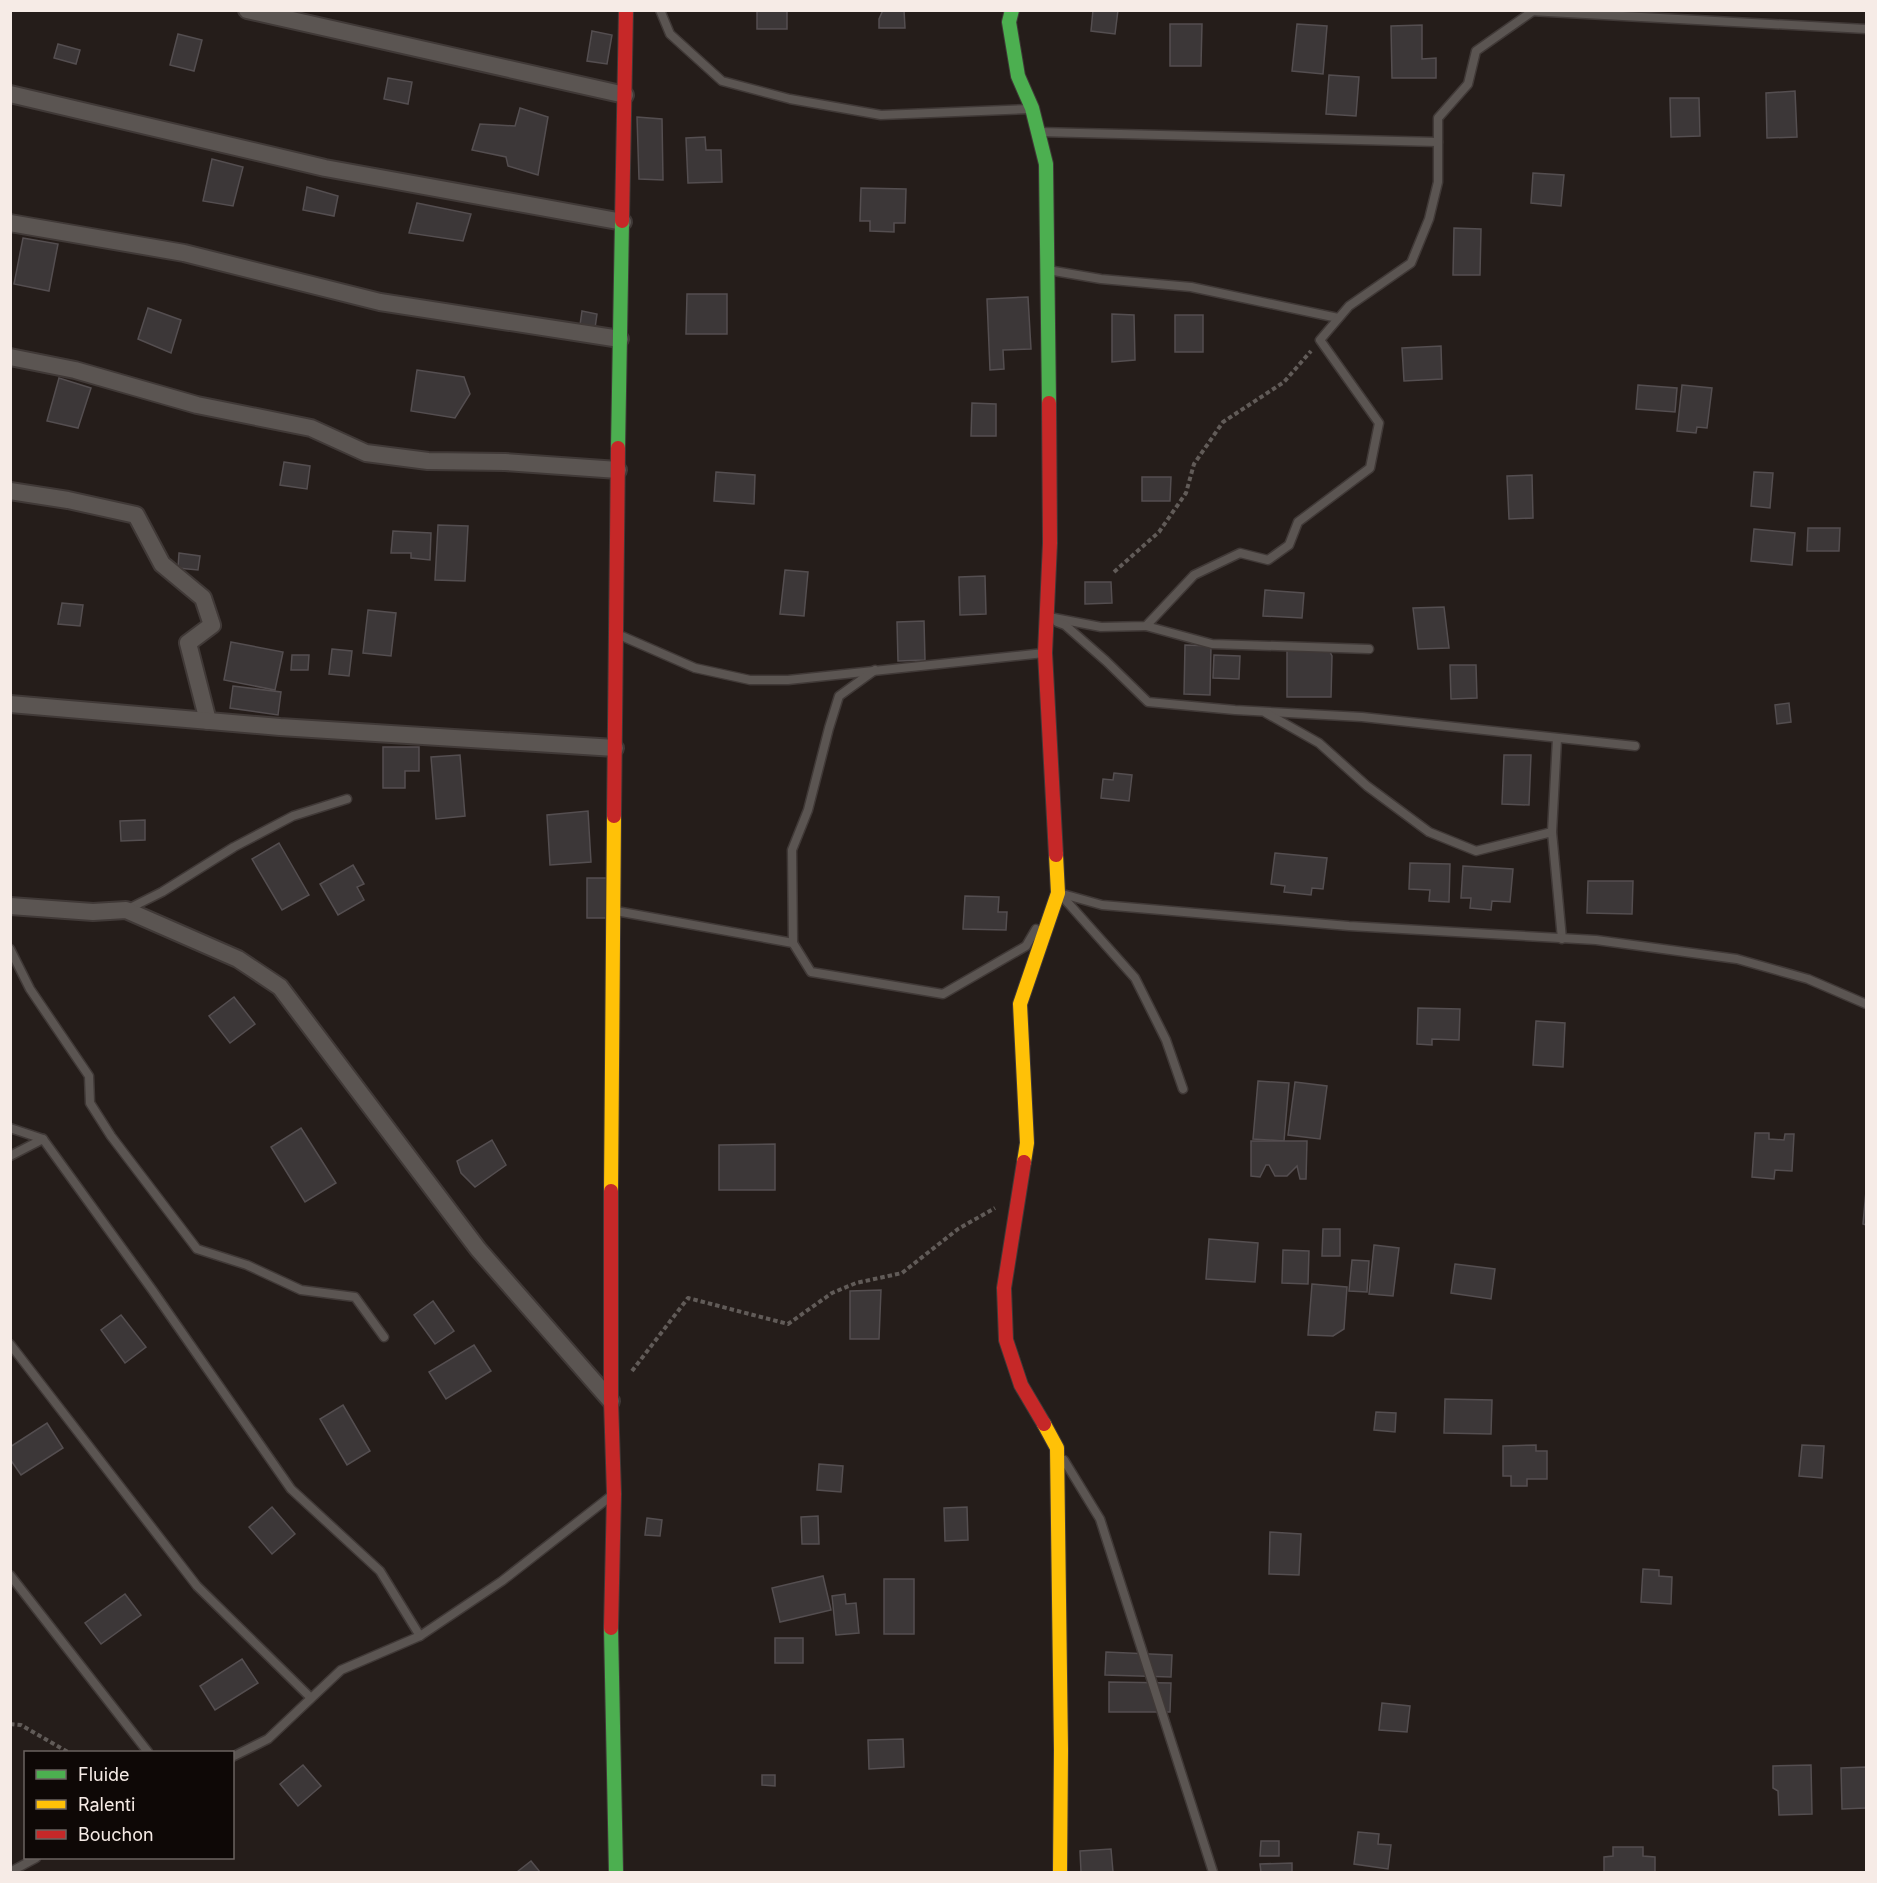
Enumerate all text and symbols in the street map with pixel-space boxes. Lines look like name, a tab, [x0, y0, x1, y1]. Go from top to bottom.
legend	[24, 1751, 234, 1859]
text: Fluide	[78, 1764, 130, 1785]
text: Ralenti	[78, 1794, 135, 1815]
text: Bouchon	[78, 1824, 154, 1845]

